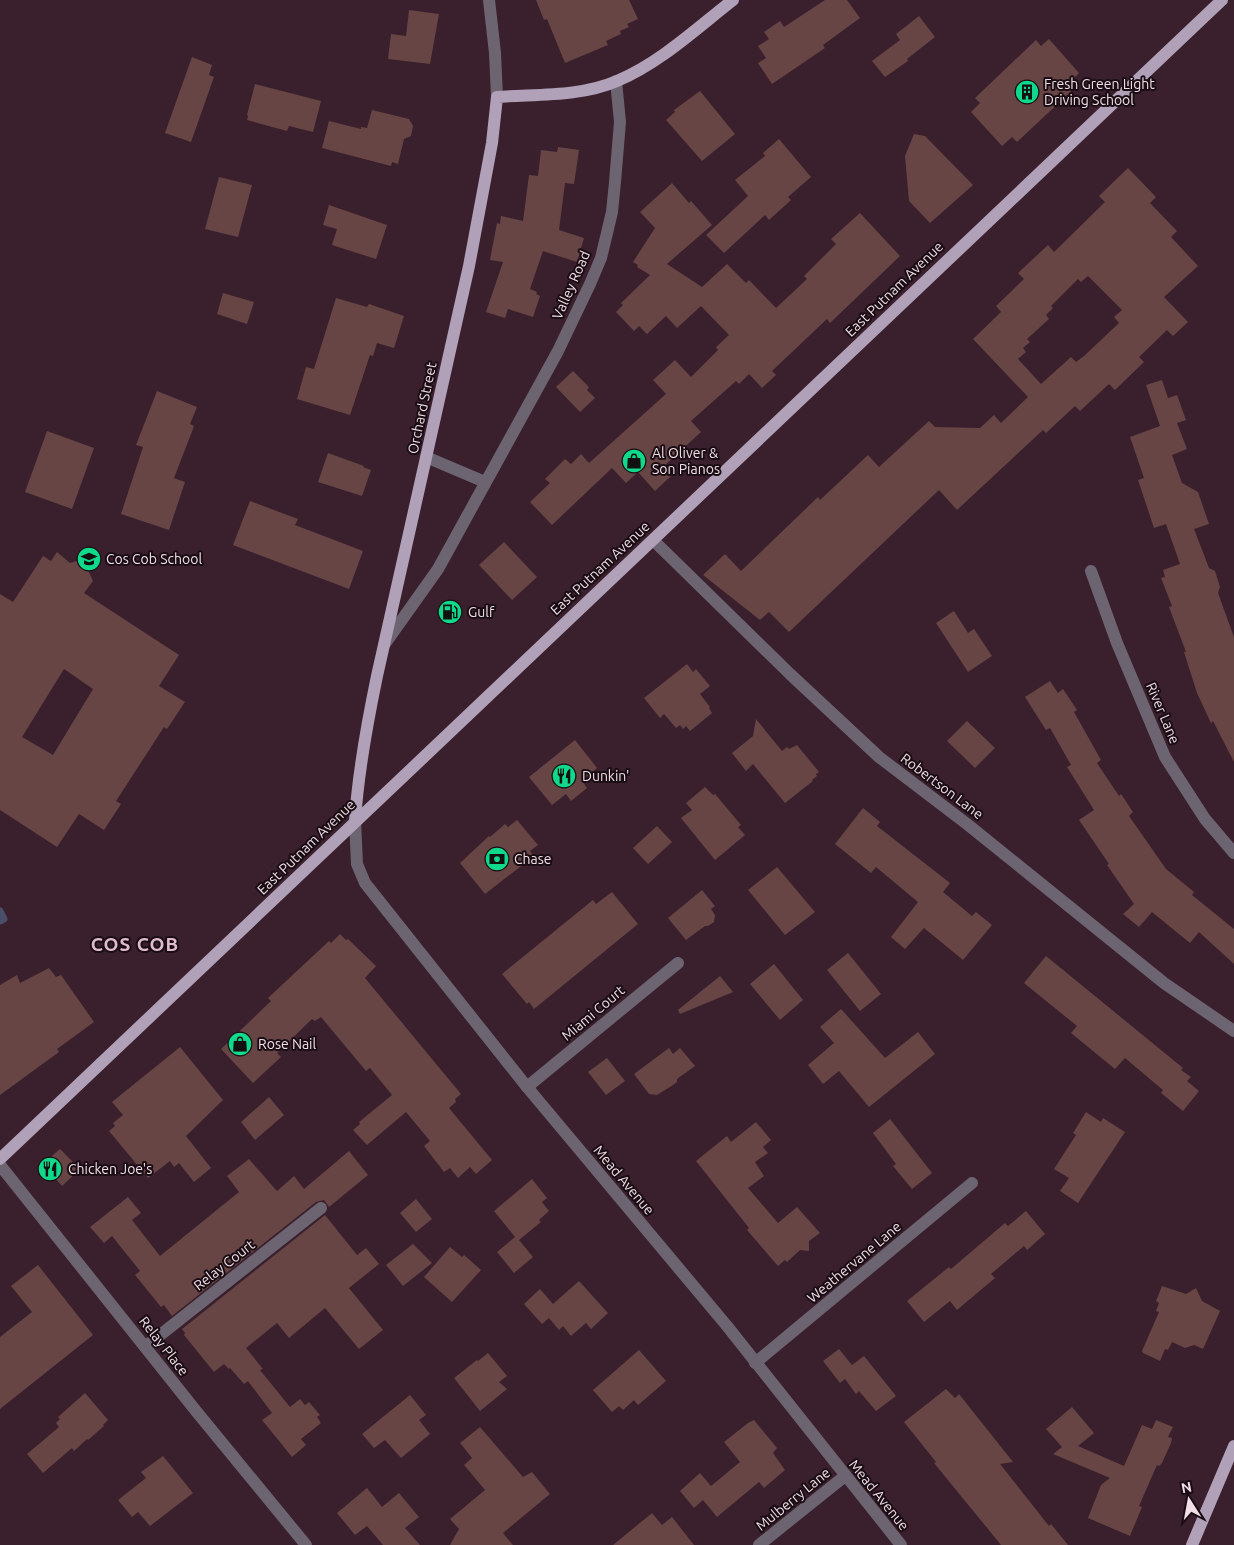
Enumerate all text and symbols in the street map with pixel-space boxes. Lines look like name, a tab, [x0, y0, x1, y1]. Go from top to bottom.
place label: Fresh Green Light Driving School	[1044, 76, 1155, 108]
building icon: Fresh Green Light Driving School	[1014, 79, 1040, 105]
street label: East Putnam Avenue	[842, 238, 946, 340]
street label: Valley Road	[549, 248, 593, 322]
street label: Orchard Street	[404, 360, 440, 455]
place label: Al Oliver & Son Pianos	[652, 445, 720, 477]
shop icon: Al Oliver & Son Pianos	[621, 448, 647, 474]
street label: East Putnam Avenue	[547, 518, 653, 618]
school or university icon: Cos Cob School	[76, 546, 102, 572]
place label: Cos Cob School	[106, 551, 202, 567]
fuel station icon: Gulf	[437, 599, 463, 625]
place label: Gulf	[468, 604, 495, 620]
street label: River Lane	[1143, 680, 1183, 746]
street label: Robertson Lane	[898, 750, 986, 822]
restaurant icon: Dunkin'	[551, 763, 577, 789]
place label: Dunkin'	[582, 768, 629, 784]
street label: East Putnam Avenue	[254, 796, 358, 898]
bank icon: Chase	[484, 846, 510, 872]
place label: Chase	[514, 851, 552, 867]
district label: COS COB	[91, 933, 179, 955]
street label: Miami Court	[558, 982, 628, 1044]
shop icon: Rose Nail	[227, 1031, 253, 1057]
place label: Rose Nail	[258, 1036, 316, 1052]
street label: Mead Avenue	[590, 1142, 658, 1218]
restaurant icon: Chicken Joe's	[37, 1156, 63, 1182]
place label: Chicken Joe's	[68, 1161, 152, 1177]
street label: Weathervane Lane	[804, 1218, 904, 1306]
street label: Relay Court	[190, 1236, 258, 1294]
street label: Relay Place	[136, 1313, 192, 1379]
street label: Mead Avenue	[846, 1457, 912, 1533]
street label: Mulberry Lane	[753, 1464, 833, 1534]
north arrow	[1164, 1475, 1214, 1525]
text: N	[1180, 1478, 1193, 1496]

